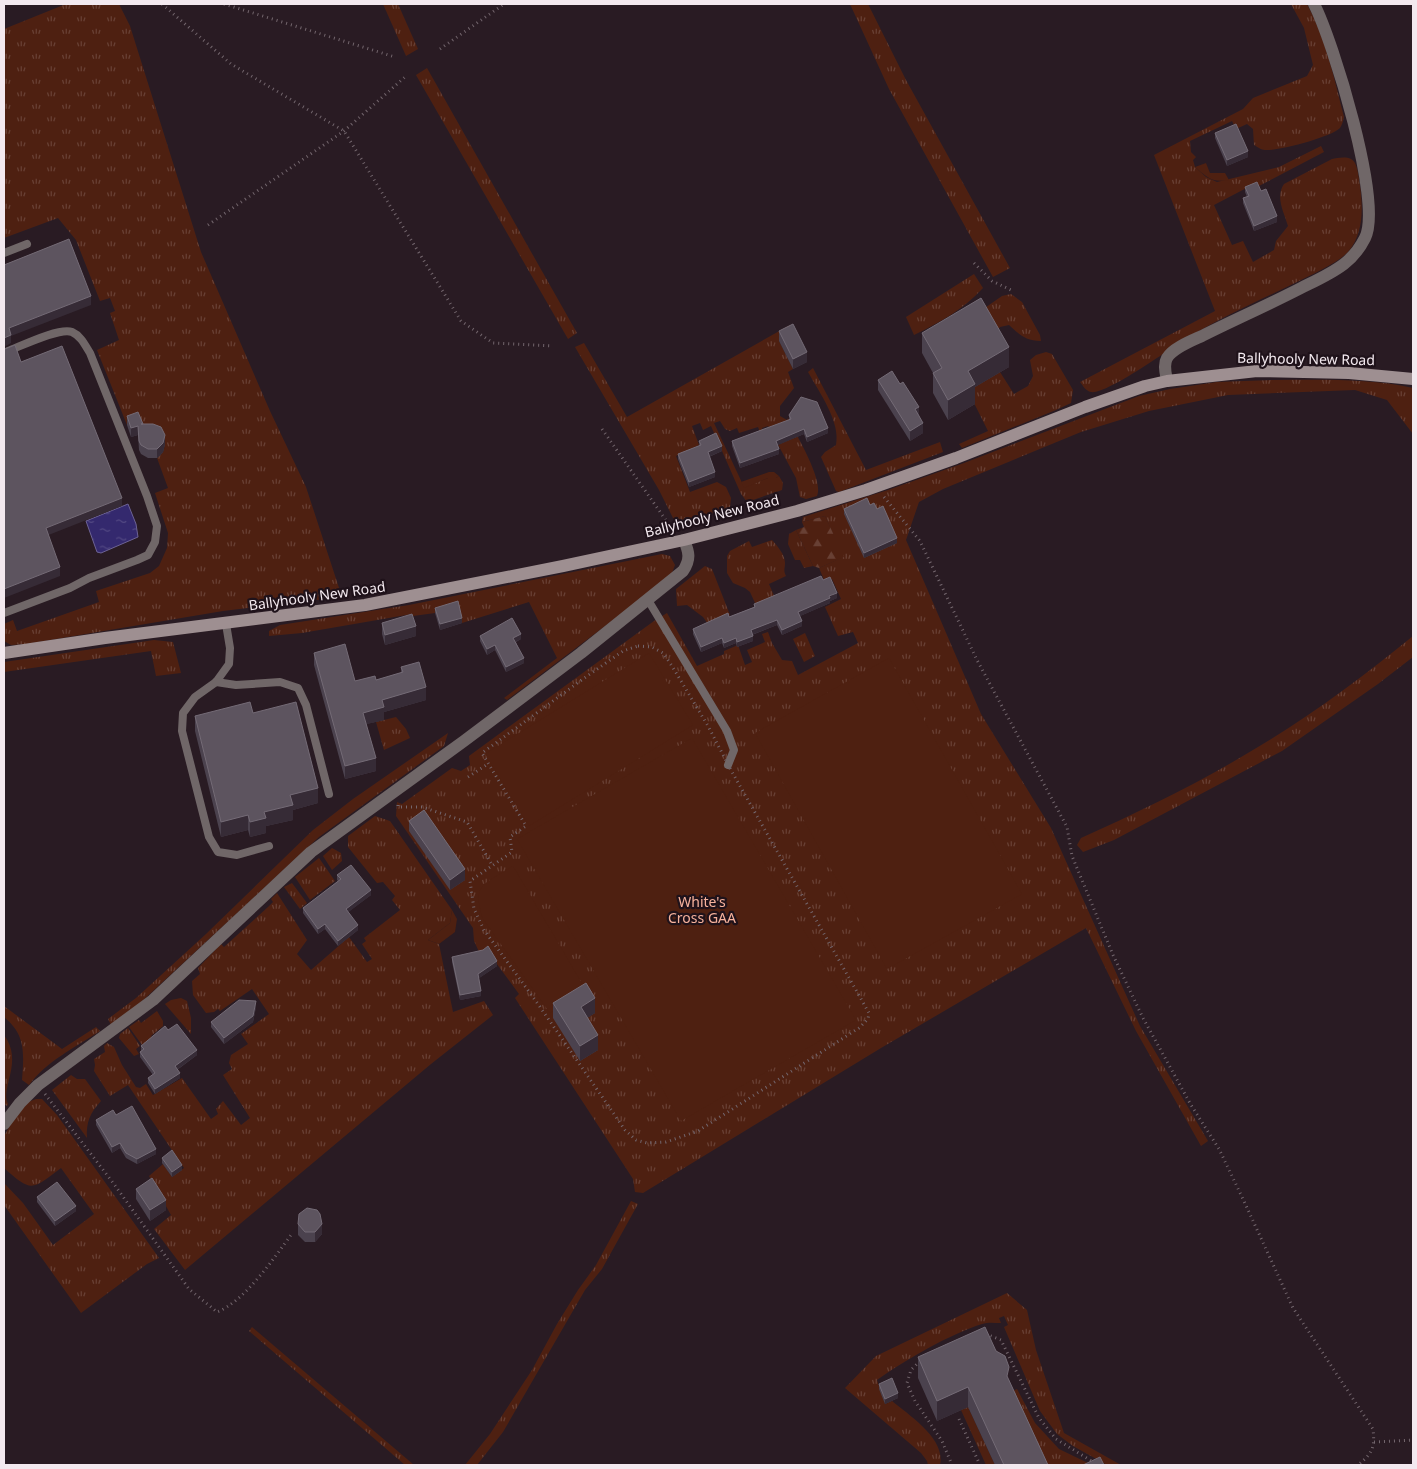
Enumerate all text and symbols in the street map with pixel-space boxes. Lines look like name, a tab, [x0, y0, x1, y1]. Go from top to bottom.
street label: Ballyhooly New Road	[1237, 348, 1375, 369]
street label: Ballyhooly New Road	[643, 490, 781, 541]
street label: Ballyhooly New Road	[247, 577, 387, 615]
park label: White's Cross GAA	[668, 892, 736, 927]

